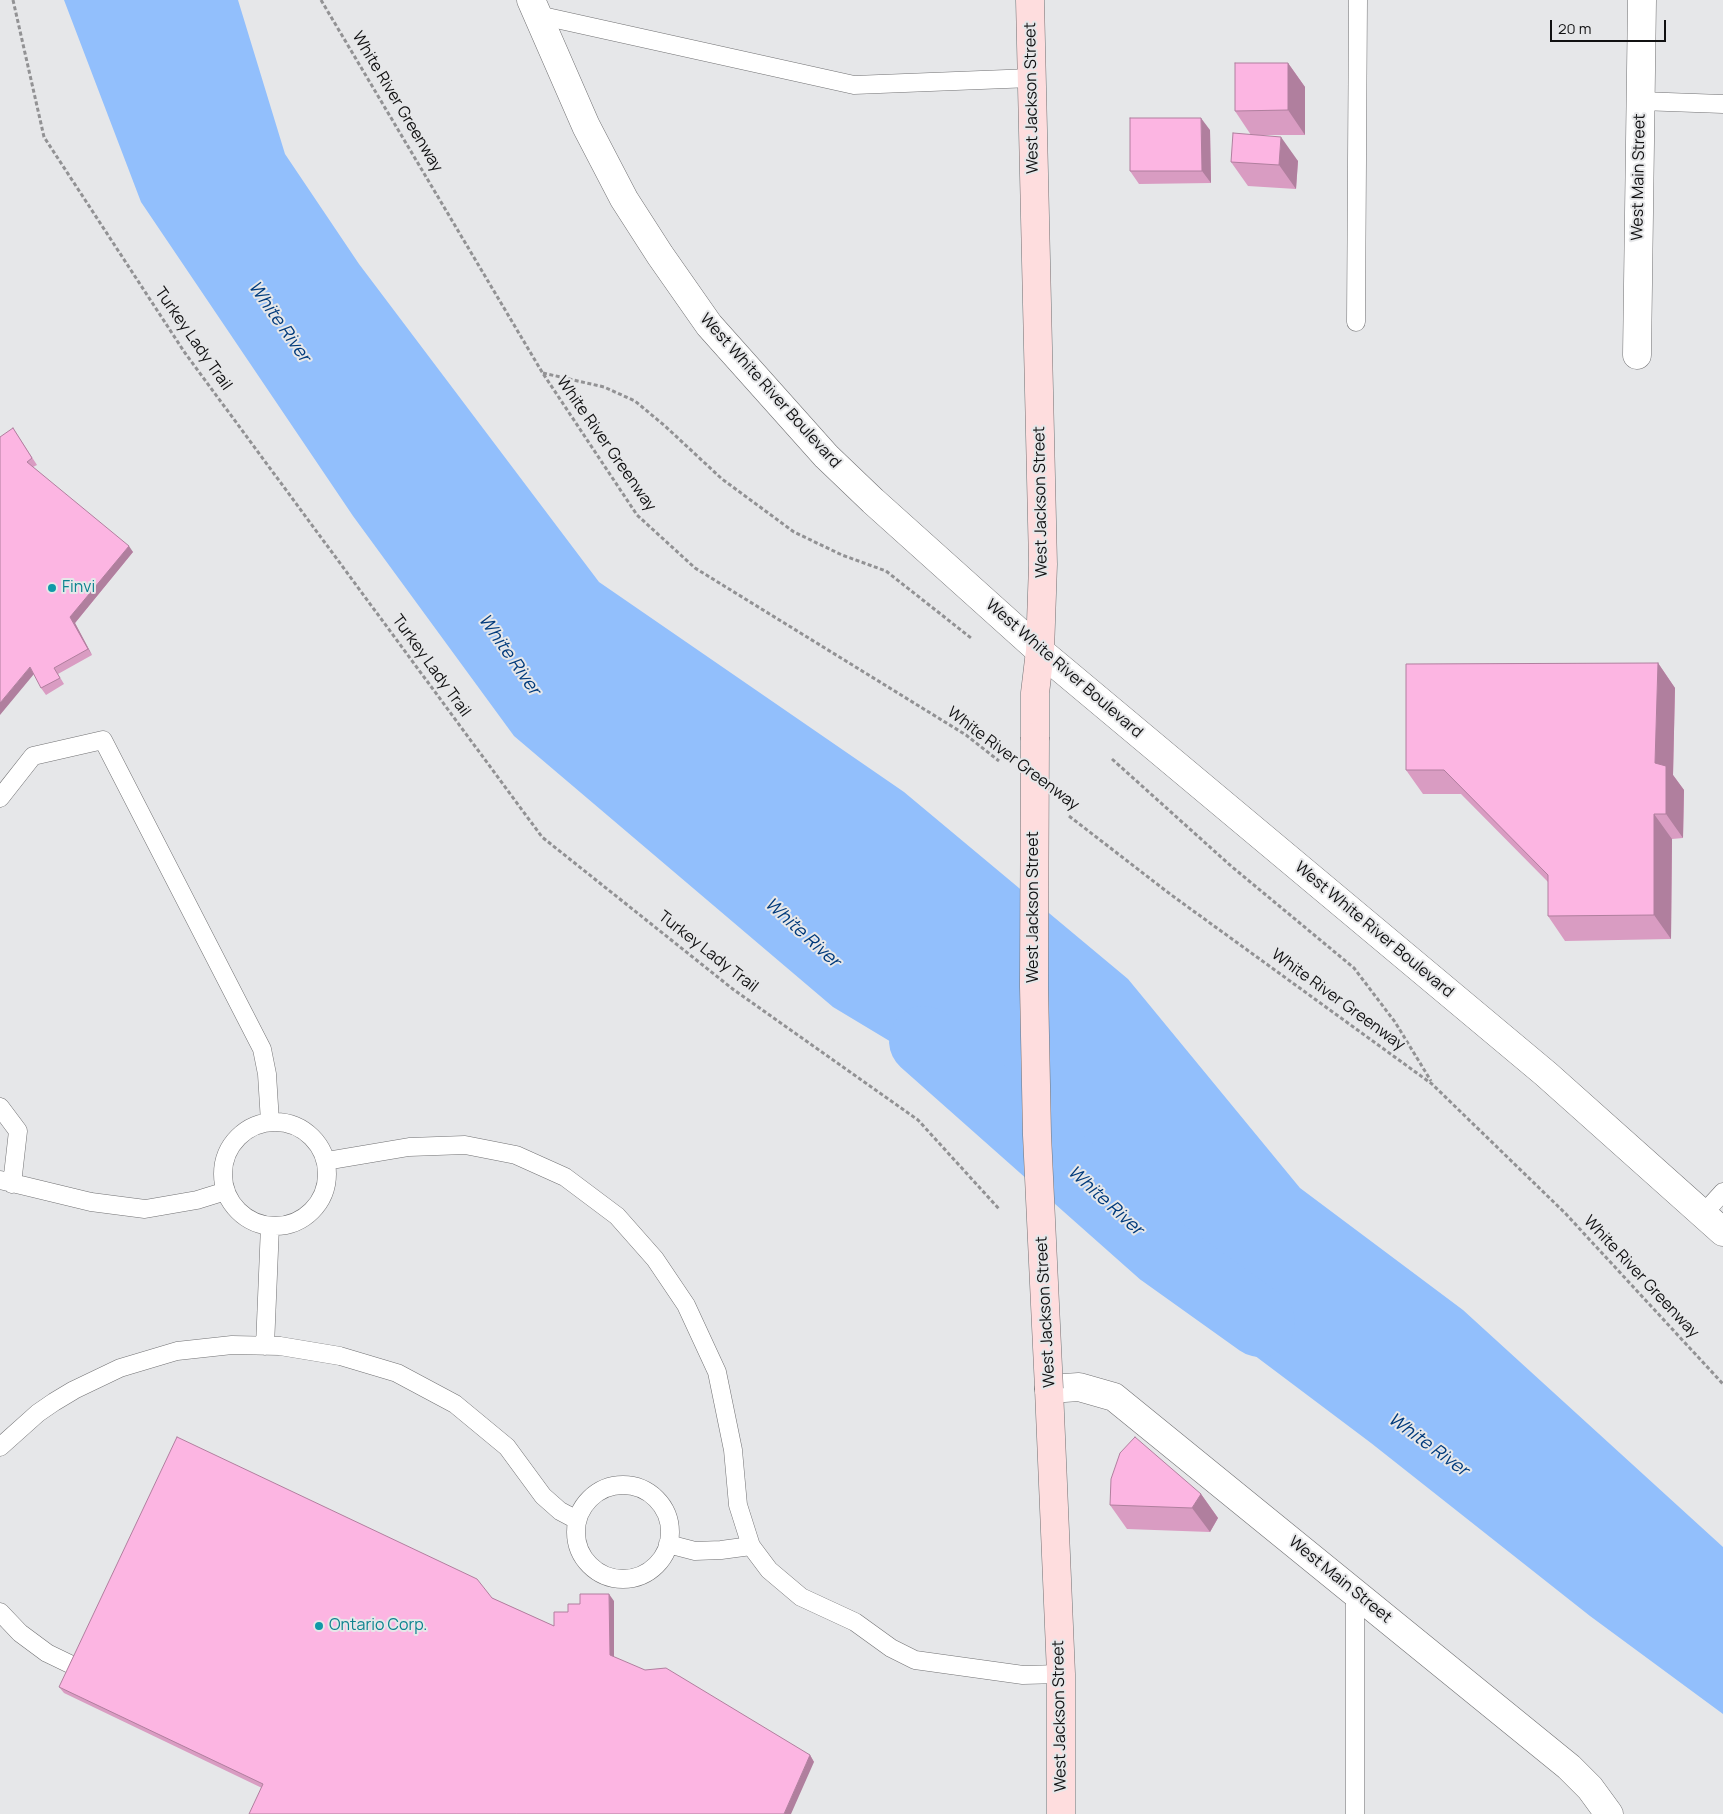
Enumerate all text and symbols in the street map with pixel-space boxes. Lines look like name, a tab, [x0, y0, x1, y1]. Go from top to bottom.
scale bar	[1553, 10, 1669, 42]
text: 20 m	[1558, 18, 1591, 39]
street label: West Jackson Street	[1021, 22, 1043, 174]
street label: White River Greenway	[347, 28, 447, 176]
street label: West Main Street	[1628, 113, 1650, 241]
water label: White River	[243, 277, 315, 367]
street label: Turkey Lady Trail	[150, 284, 236, 394]
street label: West White River Boulevard	[696, 310, 844, 472]
street label: White River Greenway	[552, 373, 660, 515]
street label: West Jackson Street	[1030, 426, 1052, 578]
place label: Finvi	[62, 578, 95, 598]
marker: Finvi	[46, 582, 58, 594]
street label: West White River Boulevard	[982, 596, 1146, 742]
water label: White River	[473, 610, 545, 700]
street label: Turkey Lady Trail	[388, 611, 474, 721]
street label: White River Greenway	[943, 703, 1083, 815]
street label: West Jackson Street	[1024, 831, 1044, 983]
street label: West White River Boulevard	[1291, 858, 1457, 1002]
water label: White River	[760, 894, 844, 972]
street label: Turkey Lady Trail	[654, 907, 762, 997]
street label: White River Greenway	[1268, 945, 1408, 1055]
water label: White River	[1063, 1162, 1147, 1240]
street label: White River Greenway	[1579, 1212, 1703, 1342]
street label: West Jackson Street	[1032, 1236, 1060, 1388]
water label: White River	[1384, 1409, 1472, 1481]
street label: West Main Street	[1285, 1533, 1395, 1627]
place label: Ontario Corp.	[329, 1616, 427, 1636]
marker: Ontario Corp.	[313, 1620, 325, 1632]
street label: West Jackson Street	[1049, 1640, 1071, 1792]

